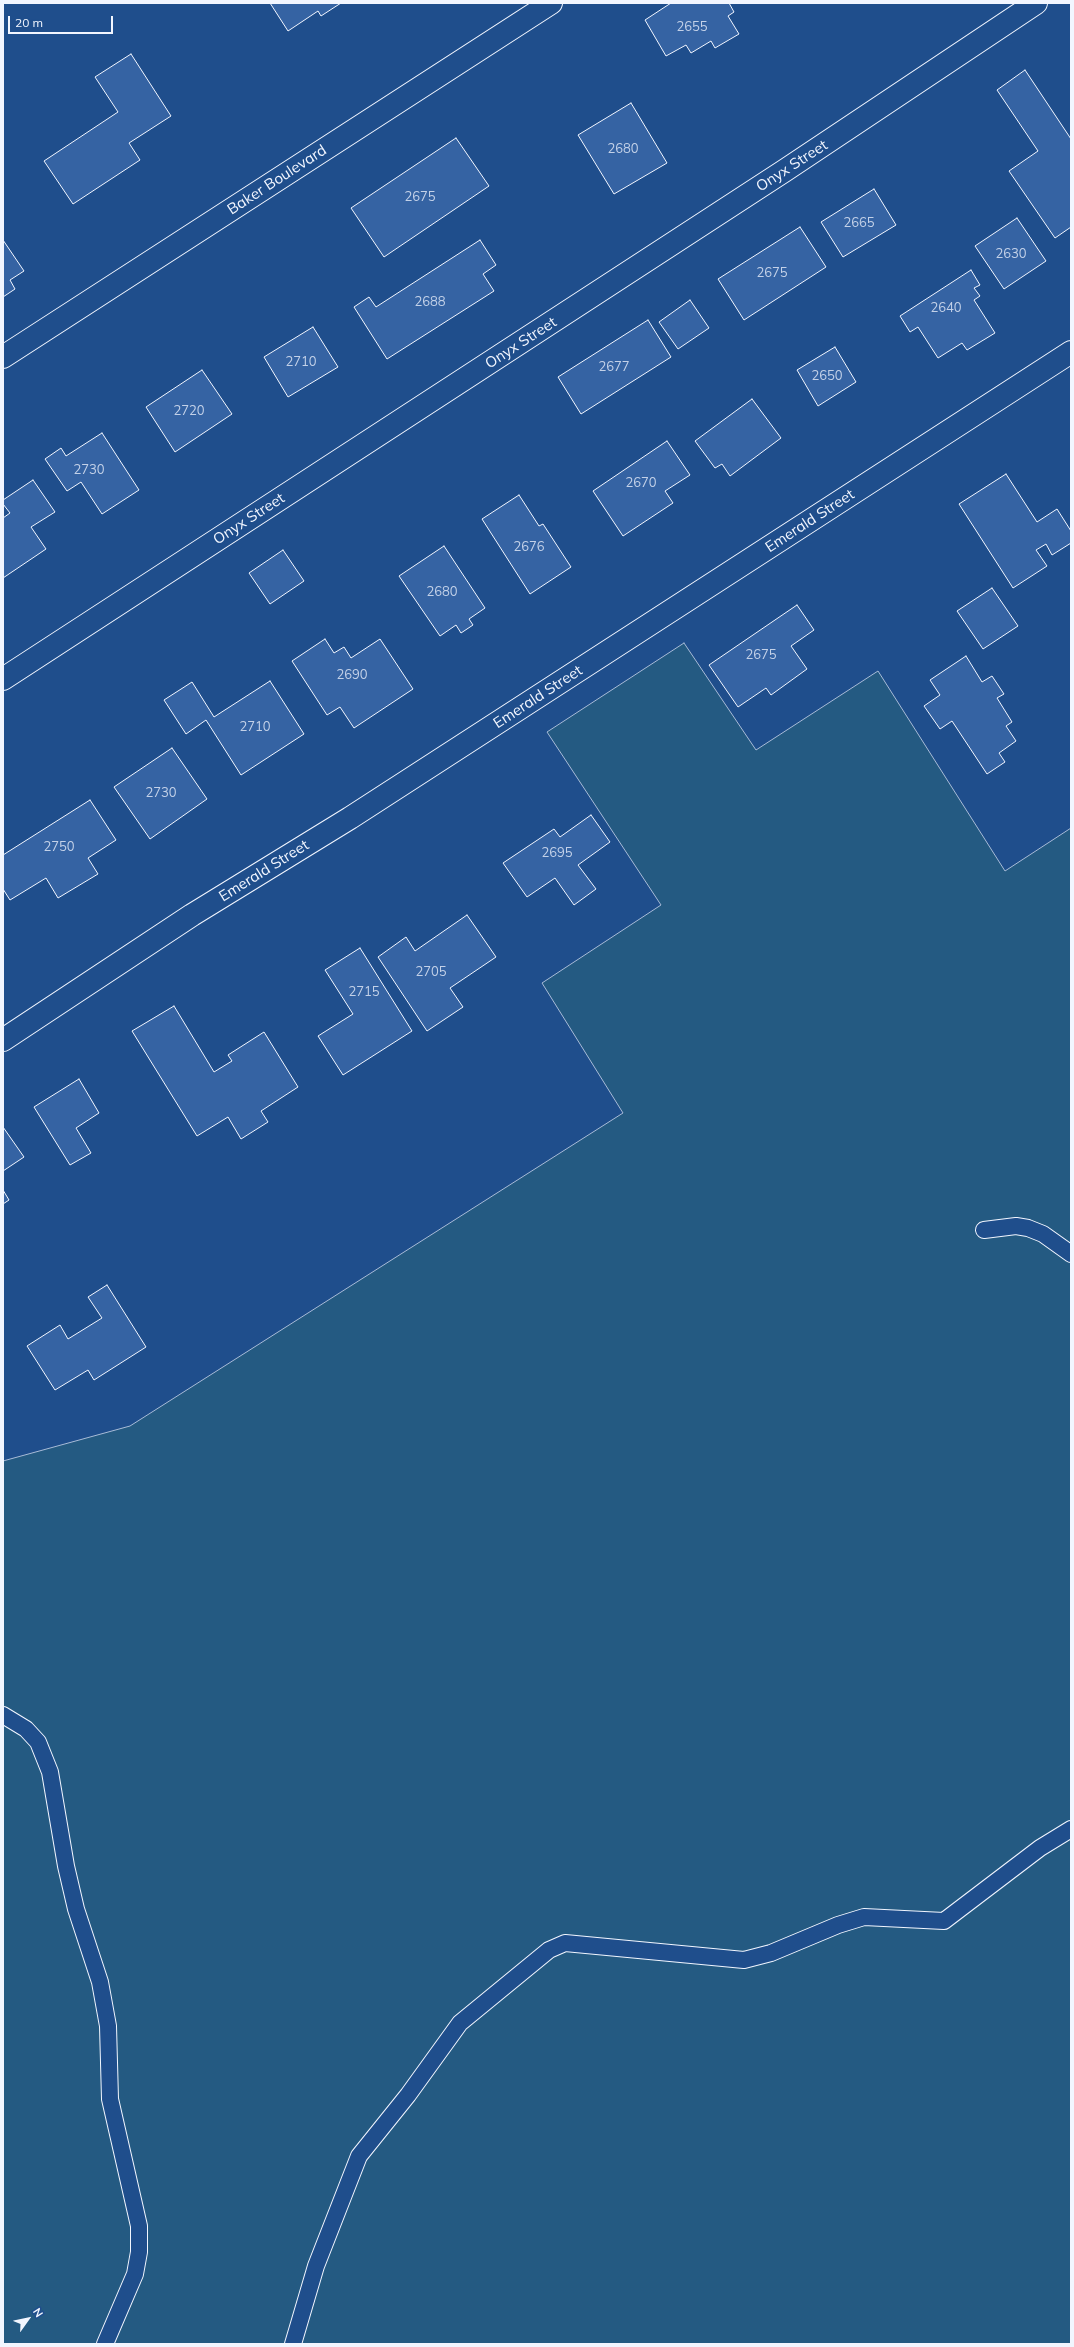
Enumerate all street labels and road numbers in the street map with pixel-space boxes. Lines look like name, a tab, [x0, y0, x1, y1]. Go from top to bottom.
street label: Onyx Street	[753, 136, 831, 196]
street label: Baker Boulevard	[224, 141, 330, 219]
street label: Onyx Street	[482, 313, 560, 373]
street label: Emerald Street	[762, 486, 858, 556]
street label: Onyx Street	[210, 489, 288, 549]
street label: Emerald Street	[490, 662, 586, 732]
street label: Emerald Street	[216, 836, 312, 906]

